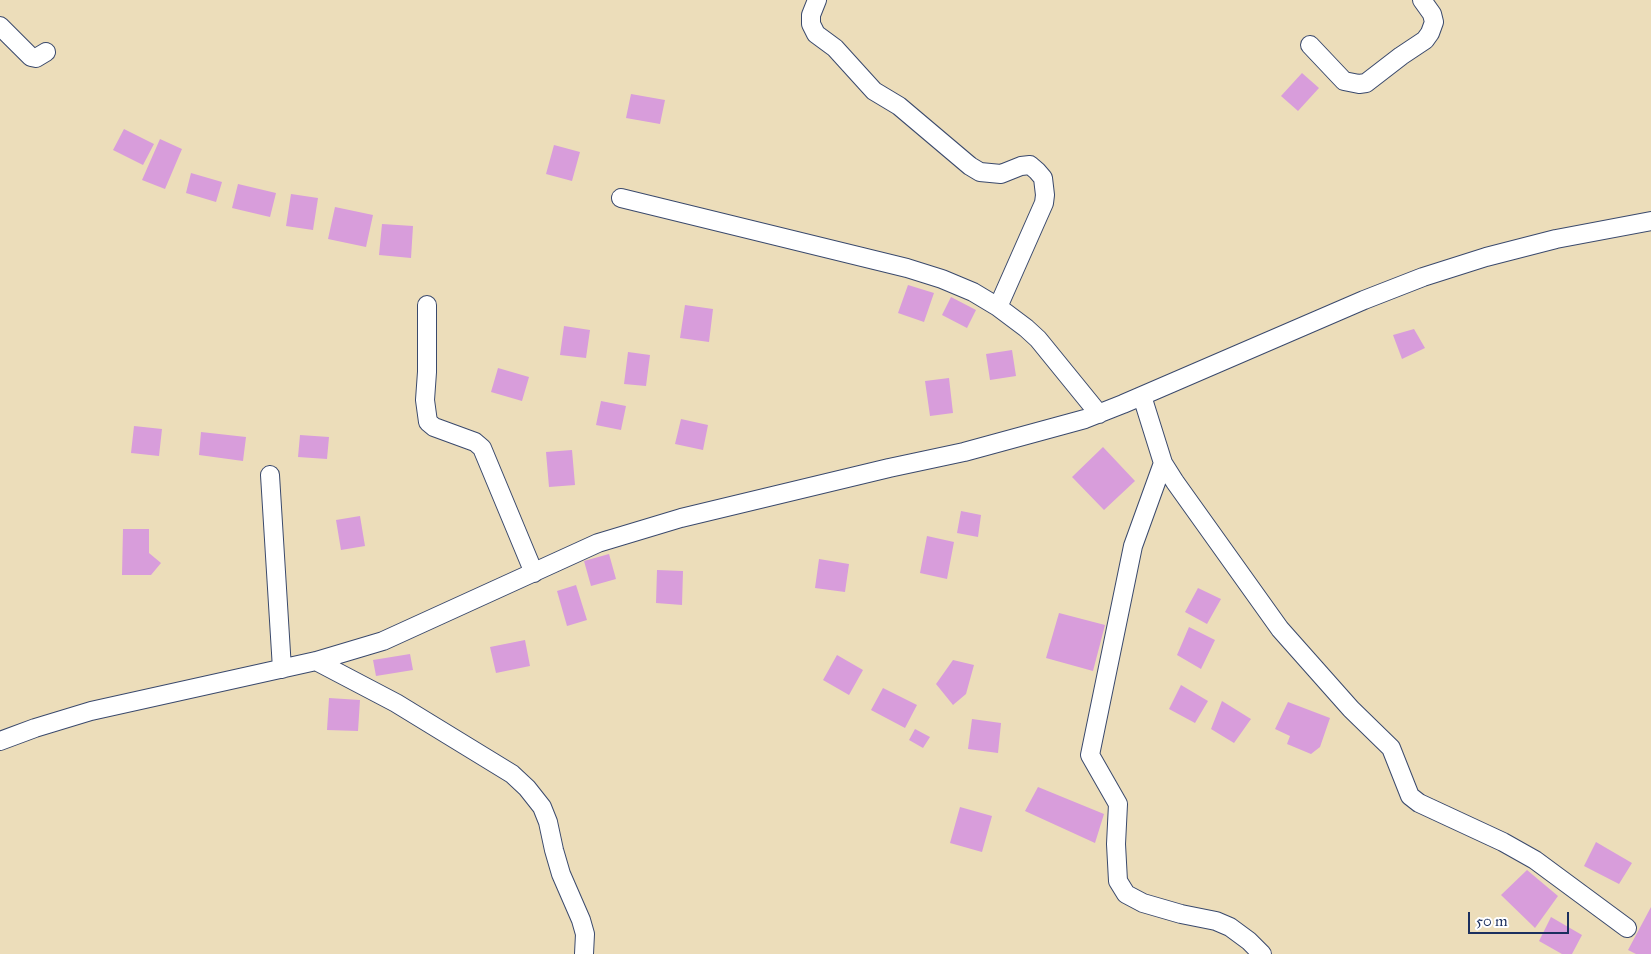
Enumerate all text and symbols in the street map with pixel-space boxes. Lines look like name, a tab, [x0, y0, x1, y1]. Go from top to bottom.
scale bar	[1471, 902, 1572, 934]
text: 50 m	[1476, 912, 1508, 930]

